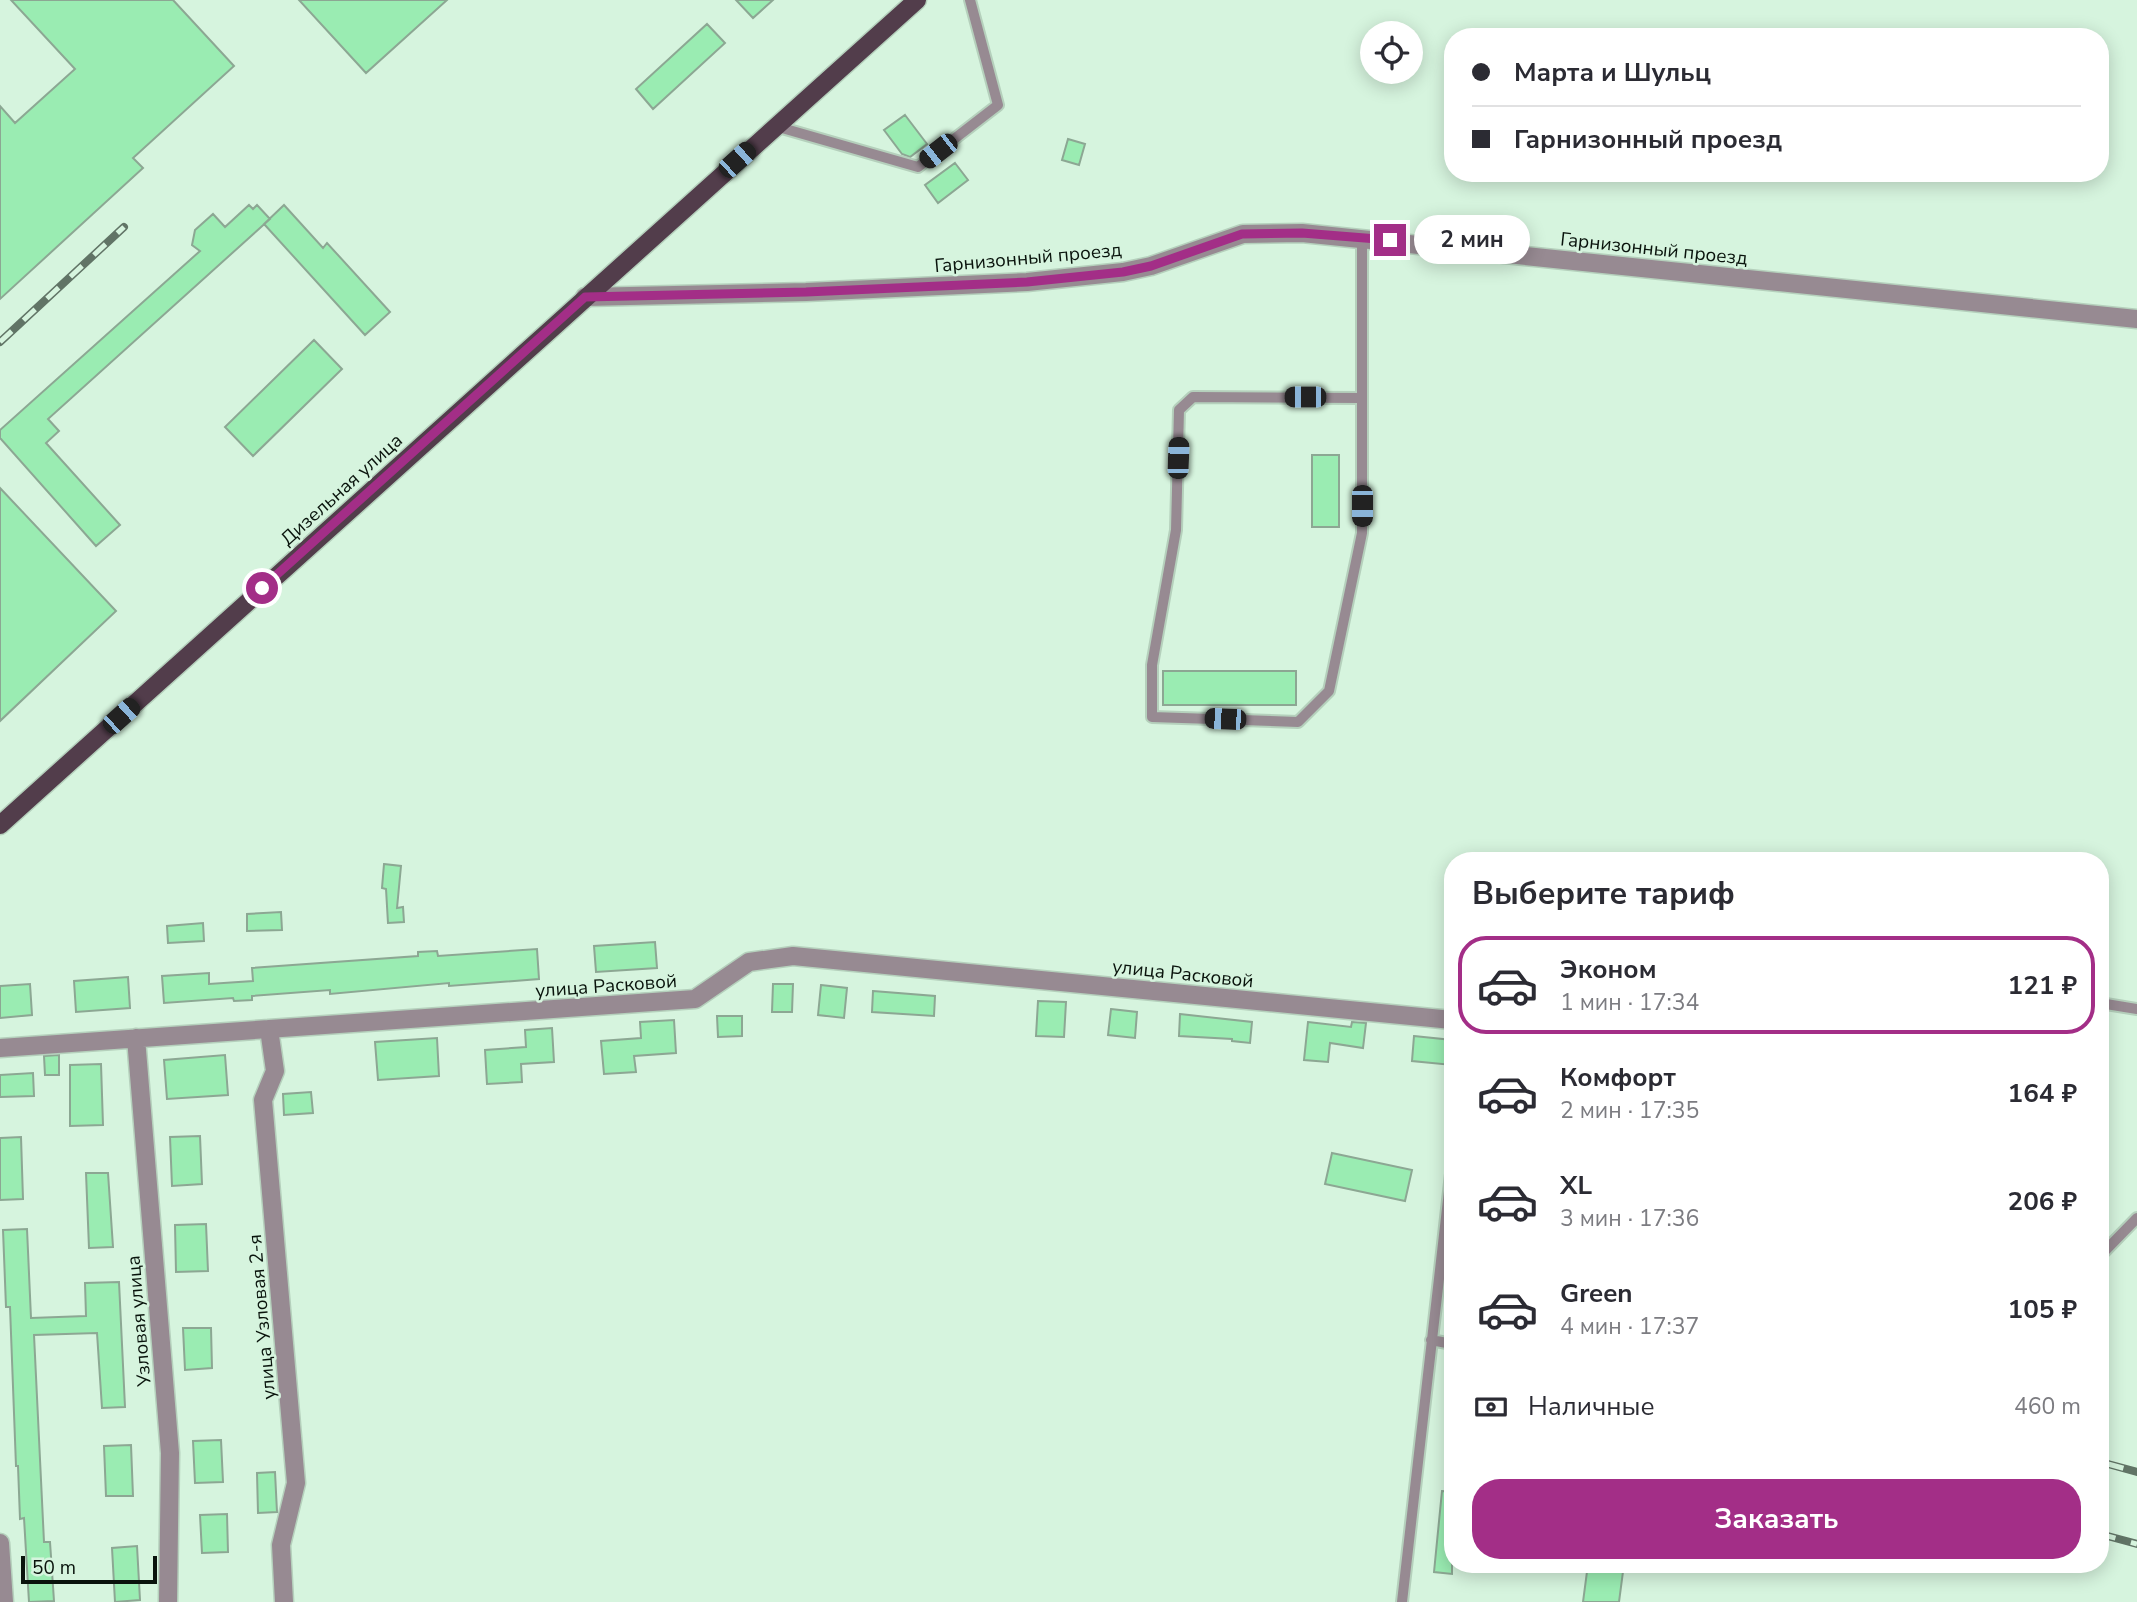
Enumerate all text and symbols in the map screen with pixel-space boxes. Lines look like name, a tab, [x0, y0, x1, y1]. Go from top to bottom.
map controls	[1360, 21, 1423, 84]
button: locate	[1360, 21, 1423, 84]
text: Марта и Шульц	[1514, 55, 1711, 90]
text: Гарнизонный проезд	[1514, 122, 1782, 157]
car	[915, 130, 962, 172]
car	[715, 138, 760, 182]
callout: 2 мин	[1414, 216, 1530, 264]
route end	[1374, 224, 1406, 256]
text: 2 мин	[1440, 224, 1504, 255]
street label: Гарнизонный проезд	[1559, 226, 1749, 272]
street label: Гарнизонный проезд	[933, 237, 1123, 279]
car	[1285, 387, 1327, 408]
street label: Дизельная улица	[275, 428, 408, 552]
car	[1167, 437, 1190, 479]
car	[1352, 485, 1373, 527]
route start	[246, 572, 278, 604]
car	[99, 694, 144, 738]
car	[1204, 708, 1247, 730]
text: Выберите тариф	[1472, 872, 1735, 915]
text: Эконом	[1560, 952, 1657, 987]
street label: улица Расковой	[1111, 954, 1255, 994]
icon: car	[1476, 954, 1539, 1017]
street label: улица Расковой	[534, 968, 678, 1004]
text: 121 ₽	[2008, 968, 2077, 1003]
text: 1 мин · 17:34	[1560, 987, 1699, 1018]
text: Комфорт	[1560, 1060, 1676, 1095]
icon: car	[1476, 1062, 1539, 1125]
text: 164 ₽	[2008, 1076, 2077, 1111]
text: 2 мин · 17:35	[1560, 1095, 1699, 1126]
text: XL	[1560, 1168, 1592, 1203]
icon: car	[1476, 1170, 1539, 1233]
text: 206 ₽	[2008, 1184, 2077, 1219]
text: 3 мин · 17:36	[1560, 1203, 1699, 1234]
street label: улица Узловая 2-я	[242, 1233, 282, 1401]
street label: Узловая улица	[120, 1254, 158, 1388]
text: Green	[1560, 1276, 1633, 1311]
icon: car	[1476, 1278, 1539, 1341]
text: 105 ₽	[2008, 1292, 2077, 1327]
text: 4 мин · 17:37	[1560, 1311, 1699, 1342]
icon: cash	[1472, 1388, 1510, 1426]
text: Наличные	[1528, 1389, 1655, 1424]
text: 460 m	[2014, 1391, 2081, 1422]
button: Заказать	[1472, 1479, 2081, 1559]
scale bar	[21, 1553, 158, 1585]
text: 50 m	[32, 1555, 76, 1581]

